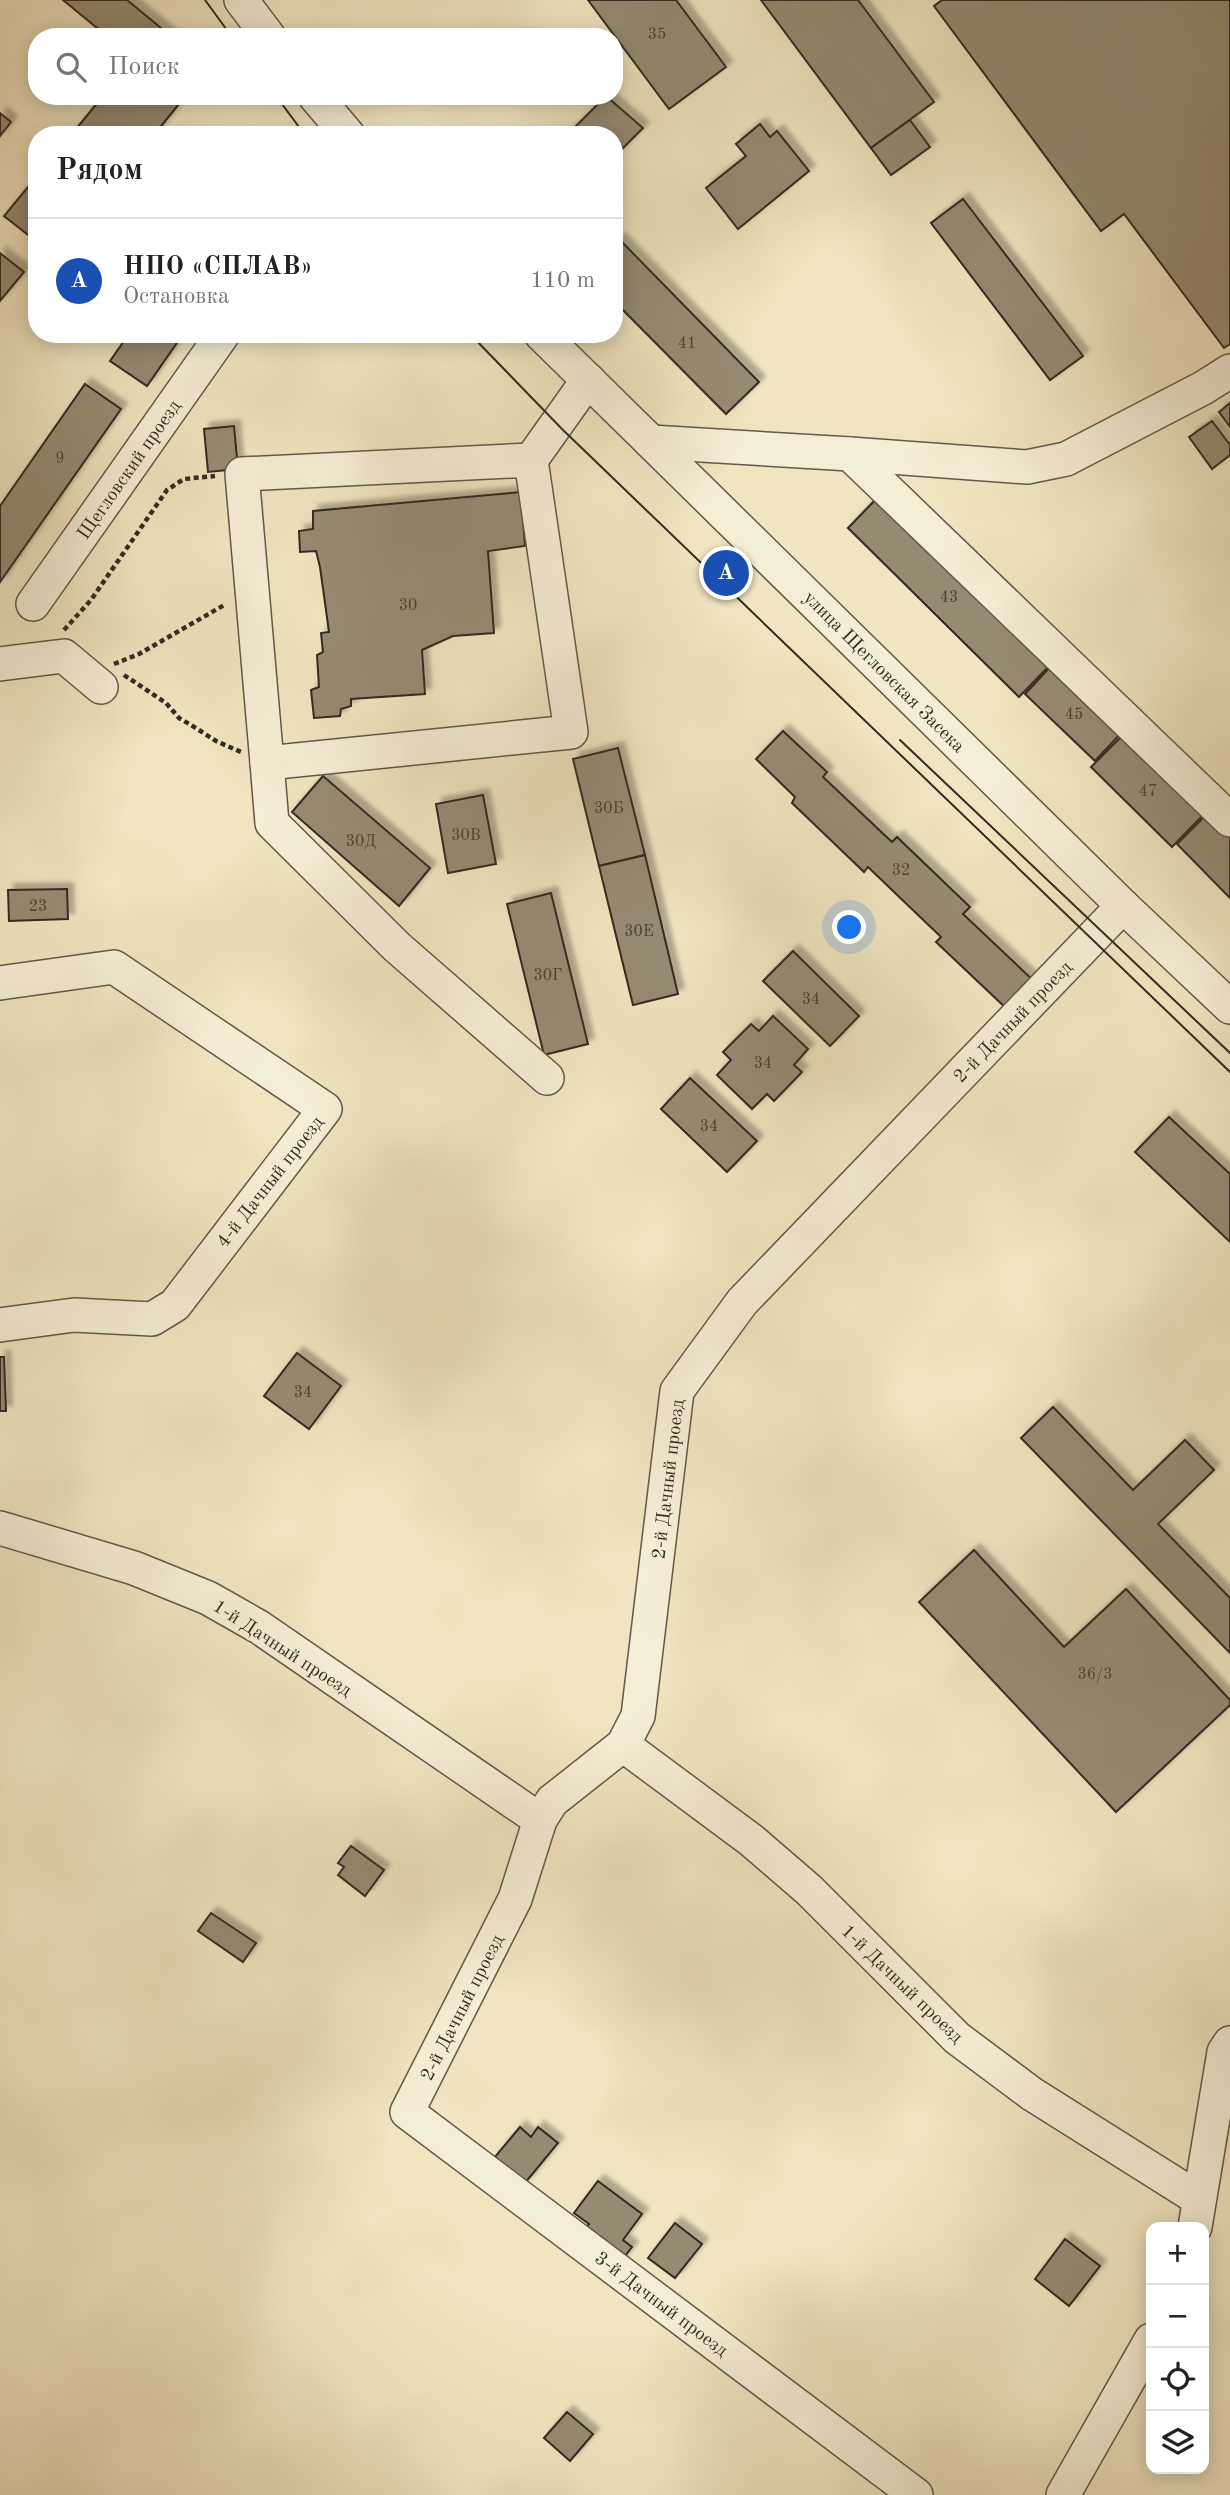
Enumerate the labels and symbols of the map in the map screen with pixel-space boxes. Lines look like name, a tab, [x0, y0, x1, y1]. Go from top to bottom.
house number: 35	[648, 27, 666, 43]
house number: 41	[678, 336, 696, 352]
street label: Щегловский проезд	[75, 397, 186, 544]
house number: 9	[55, 451, 65, 467]
pin: A	[703, 547, 749, 599]
street label: улица Щегловская Засека	[799, 588, 968, 757]
house number: 43	[940, 590, 958, 606]
house number: 30	[399, 598, 417, 614]
house number: 45	[1065, 707, 1083, 723]
house number: 47	[1139, 784, 1157, 800]
house number: 30Б	[594, 801, 624, 817]
house number: 30В	[451, 828, 481, 844]
house number: 30Д	[346, 834, 376, 850]
house number: 32	[892, 863, 910, 879]
house number: 23	[29, 899, 47, 915]
your location	[832, 910, 866, 944]
house number: 30Е	[624, 924, 654, 940]
street label: 2-й Дачный проезд	[951, 958, 1077, 1087]
house number: 30Г	[534, 968, 562, 984]
house number: 34	[802, 992, 820, 1008]
house number: 34	[754, 1056, 772, 1072]
street label: 4-й Дачный проезд	[214, 1113, 328, 1252]
house number: 34	[700, 1119, 718, 1135]
house number: 34	[294, 1385, 312, 1401]
street label: 2-й Дачный проезд	[650, 1398, 689, 1560]
street label: 1-й Дачный проезд	[209, 1597, 355, 1701]
house number: 36/3	[1077, 1667, 1113, 1683]
street label: 1-й Дачный проезд	[837, 1922, 966, 2048]
street label: 2-й Дачный проезд	[418, 1931, 509, 2084]
street label: 3-й Дачный проезд	[590, 2249, 731, 2361]

